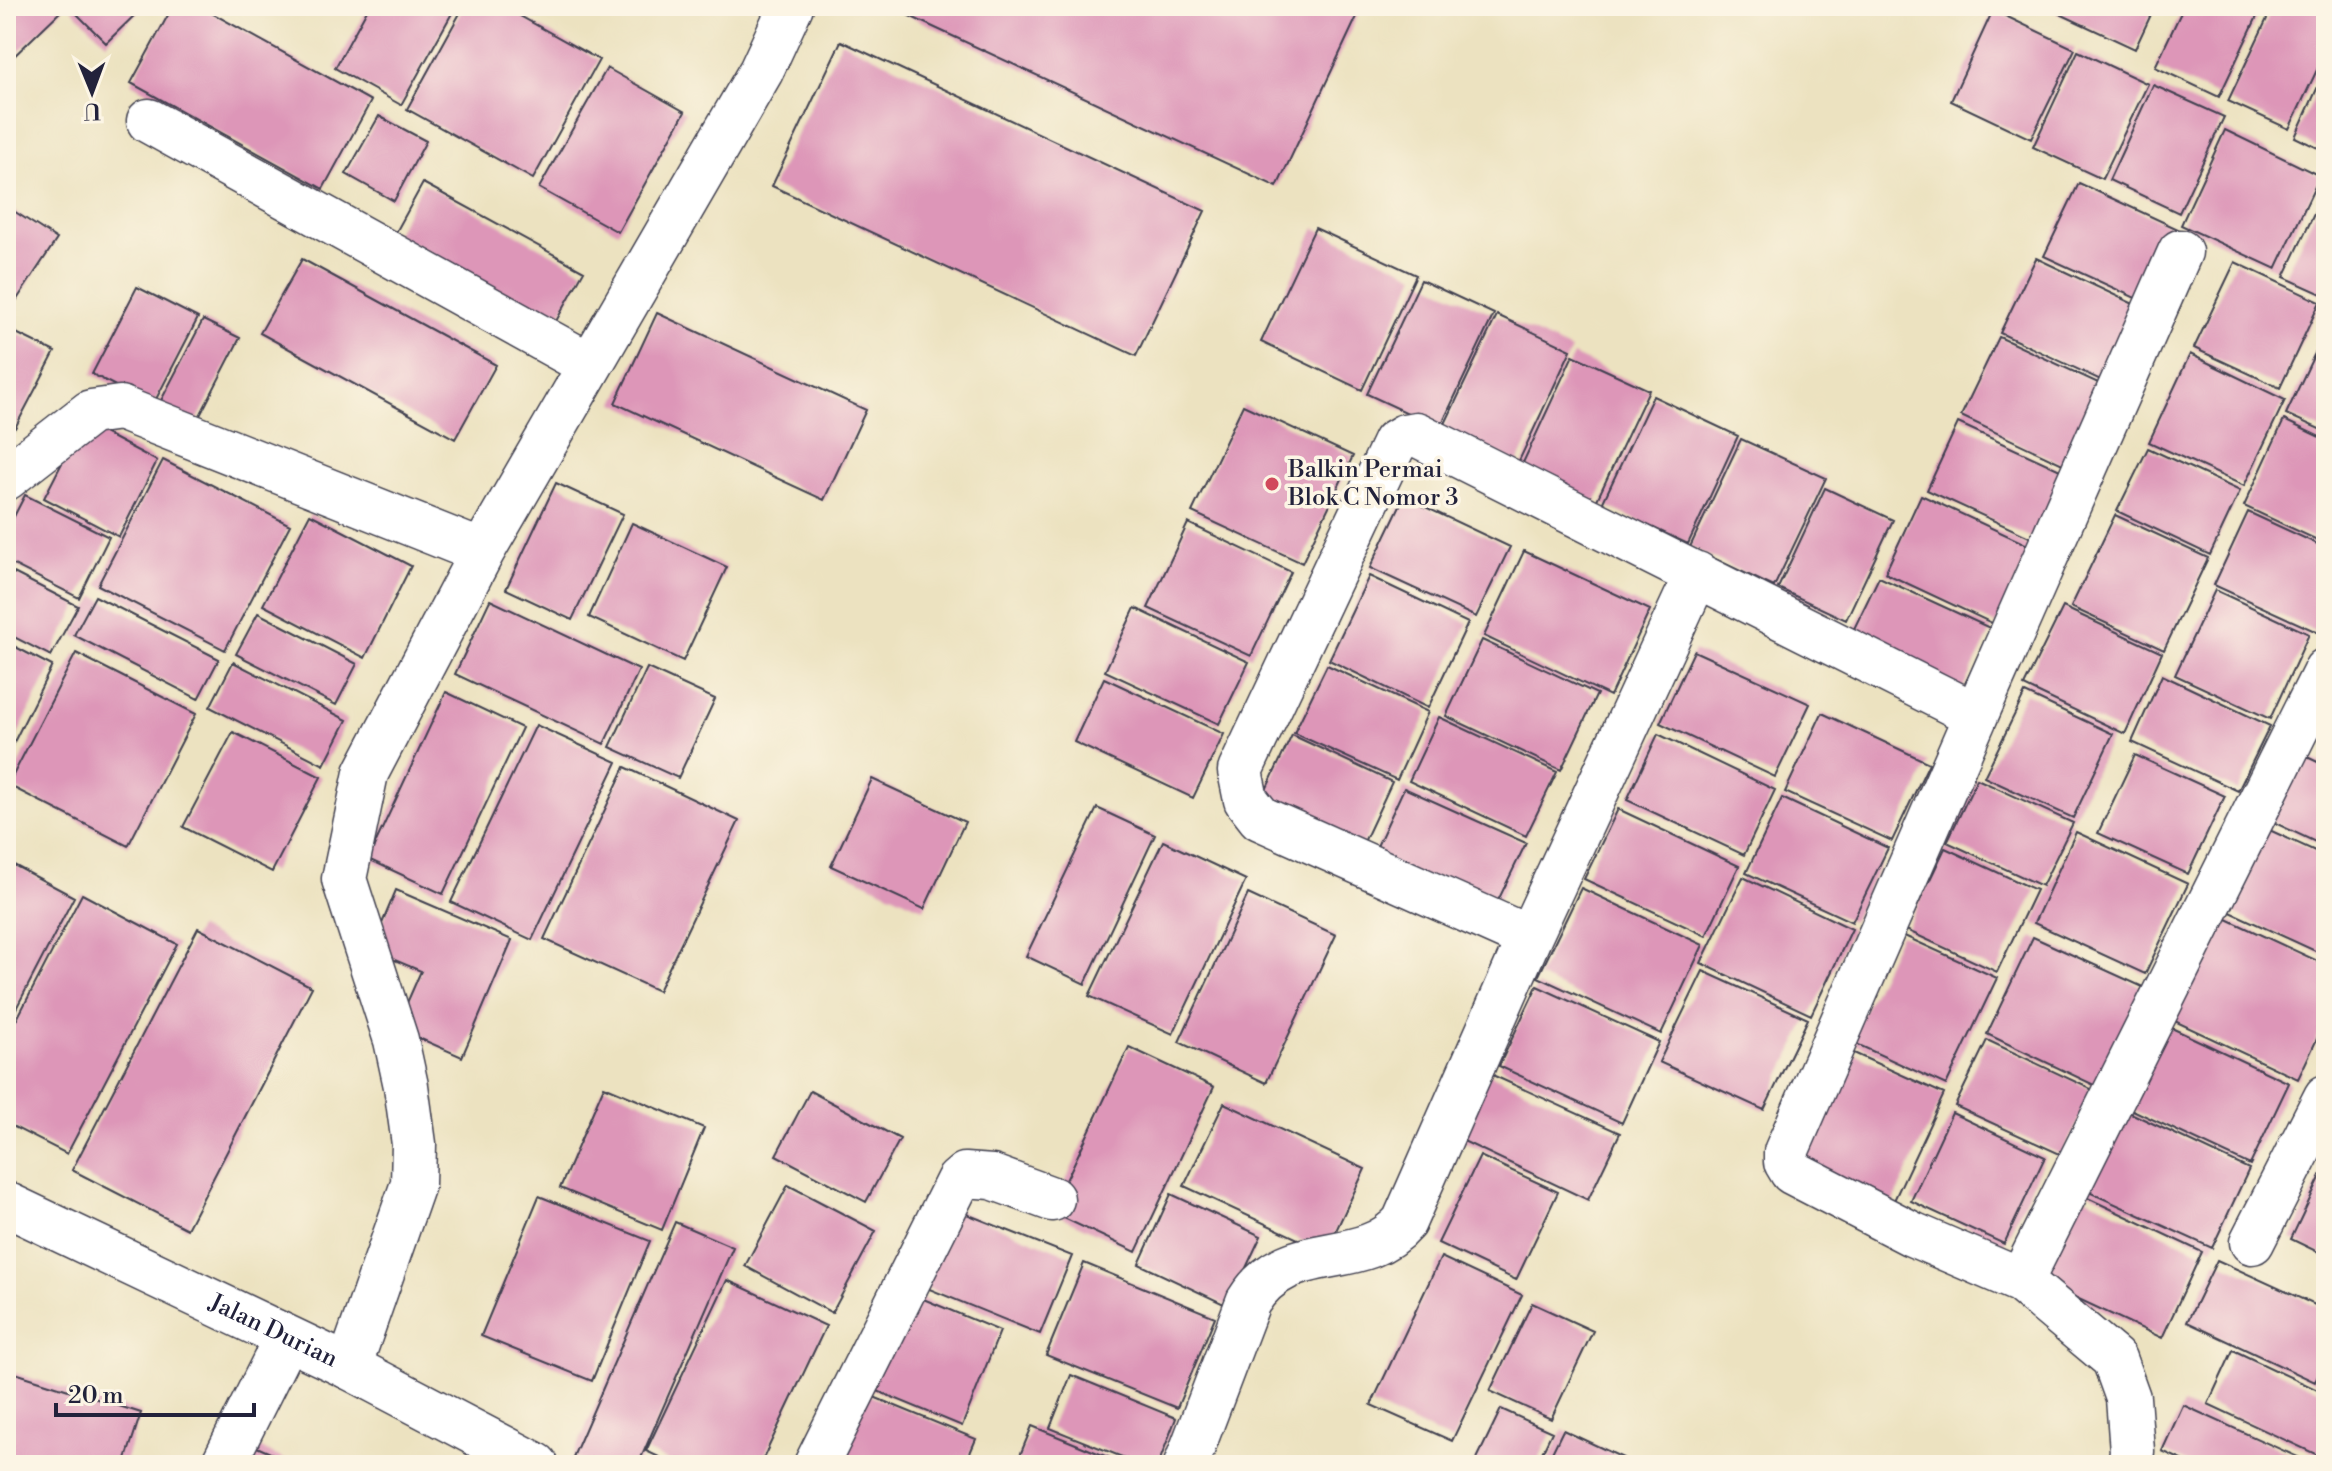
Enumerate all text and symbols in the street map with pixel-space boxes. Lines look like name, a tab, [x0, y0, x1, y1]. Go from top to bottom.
north arrow	[52, 52, 132, 132]
text: U	[84, 97, 101, 124]
place label: Balkin Permai Blok C Nomor 3	[1287, 455, 1459, 513]
marker: Balkin Permai Blok C Nomor 3	[1263, 475, 1281, 493]
street label: Jalan Durian	[203, 1287, 342, 1374]
scale bar	[56, 1367, 254, 1417]
text: 20 m	[68, 1381, 124, 1411]

